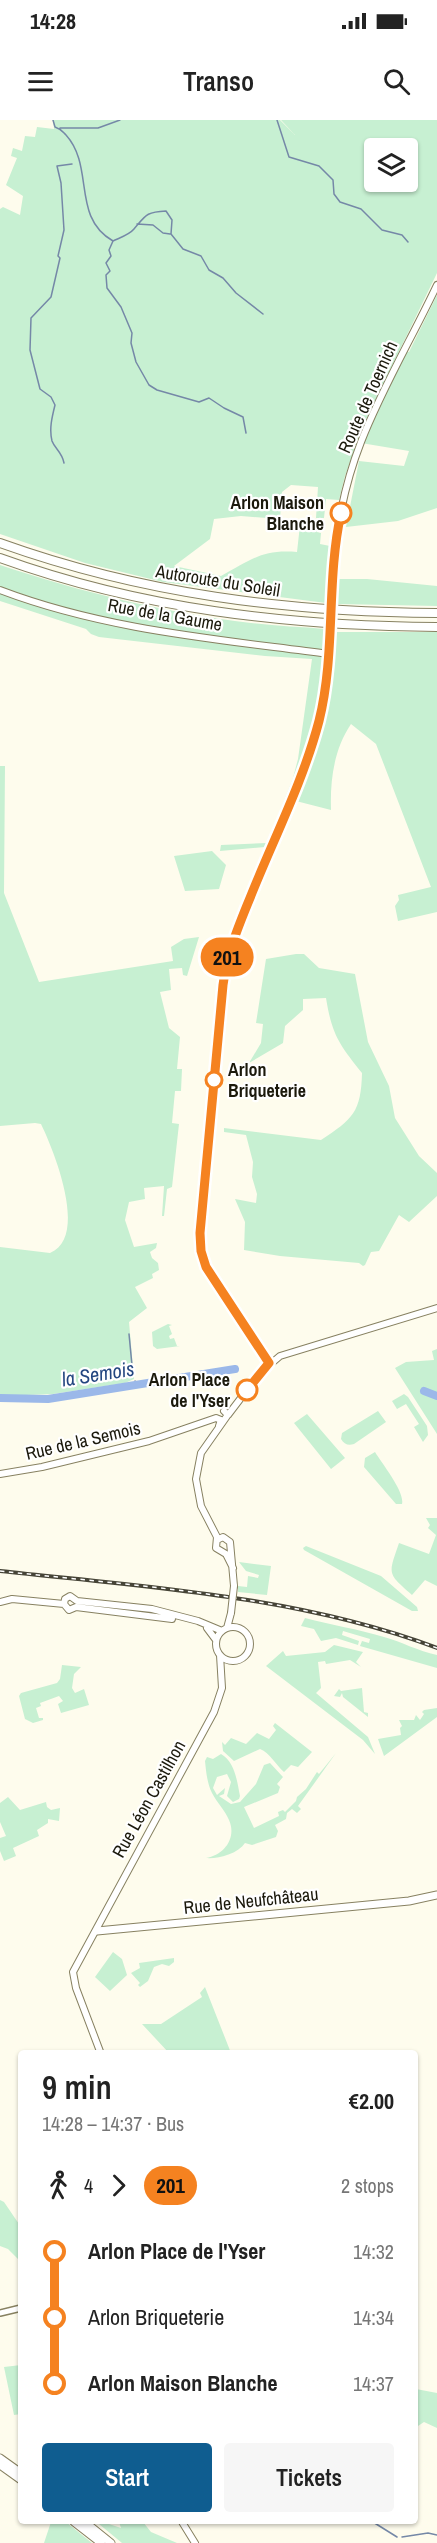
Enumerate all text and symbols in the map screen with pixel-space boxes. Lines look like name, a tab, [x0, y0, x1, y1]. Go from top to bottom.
text: 14:28	[30, 6, 76, 36]
text: Transo	[183, 63, 254, 99]
icon: menu	[24, 65, 57, 98]
icon: search	[380, 65, 413, 98]
map controls	[364, 138, 418, 192]
button: layers	[364, 138, 418, 192]
street label: Route de Toernich	[332, 337, 403, 457]
place label: Arlon Maison Blanche	[231, 490, 324, 536]
marker: Arlon Maison Blanche	[330, 502, 352, 524]
street label: Autoroute du Soleil	[153, 558, 282, 603]
street label: Rue de la Gaume	[106, 592, 224, 637]
line badge: 201	[192, 938, 262, 976]
text: 201	[213, 943, 241, 972]
place label: Arlon Briqueterie	[228, 1057, 306, 1103]
marker: Arlon Briqueterie	[205, 1071, 223, 1089]
water label: la Semois	[60, 1354, 136, 1393]
place label: Arlon Place de l'Yser	[149, 1367, 230, 1413]
marker: Arlon Place de l'Yser	[236, 1379, 258, 1401]
street label: Rue de la Semois	[23, 1415, 143, 1466]
street label: Rue Léon Castilhon	[106, 1736, 191, 1862]
street label: Rue de Neufchâteau	[182, 1881, 320, 1920]
text: 9 min	[42, 2065, 112, 2109]
text: €2.00	[349, 2086, 394, 2116]
text: 14:28 – 14:37 · Bus	[42, 2110, 184, 2137]
icon: walk	[42, 2169, 75, 2202]
icon: forward	[102, 2169, 135, 2202]
text: 201	[156, 2171, 185, 2200]
text: 4	[84, 2172, 93, 2199]
text: 2 stops	[341, 2172, 394, 2199]
text: Arlon Place de l'Yser	[88, 2236, 265, 2266]
text: 14:32	[353, 2238, 394, 2265]
text: Arlon Briqueterie	[88, 2302, 224, 2332]
text: 14:34	[353, 2304, 394, 2331]
text: Arlon Maison Blanche	[88, 2368, 277, 2398]
text: 14:37	[353, 2370, 394, 2397]
button: Start	[42, 2443, 212, 2512]
button: Tickets	[224, 2443, 394, 2512]

